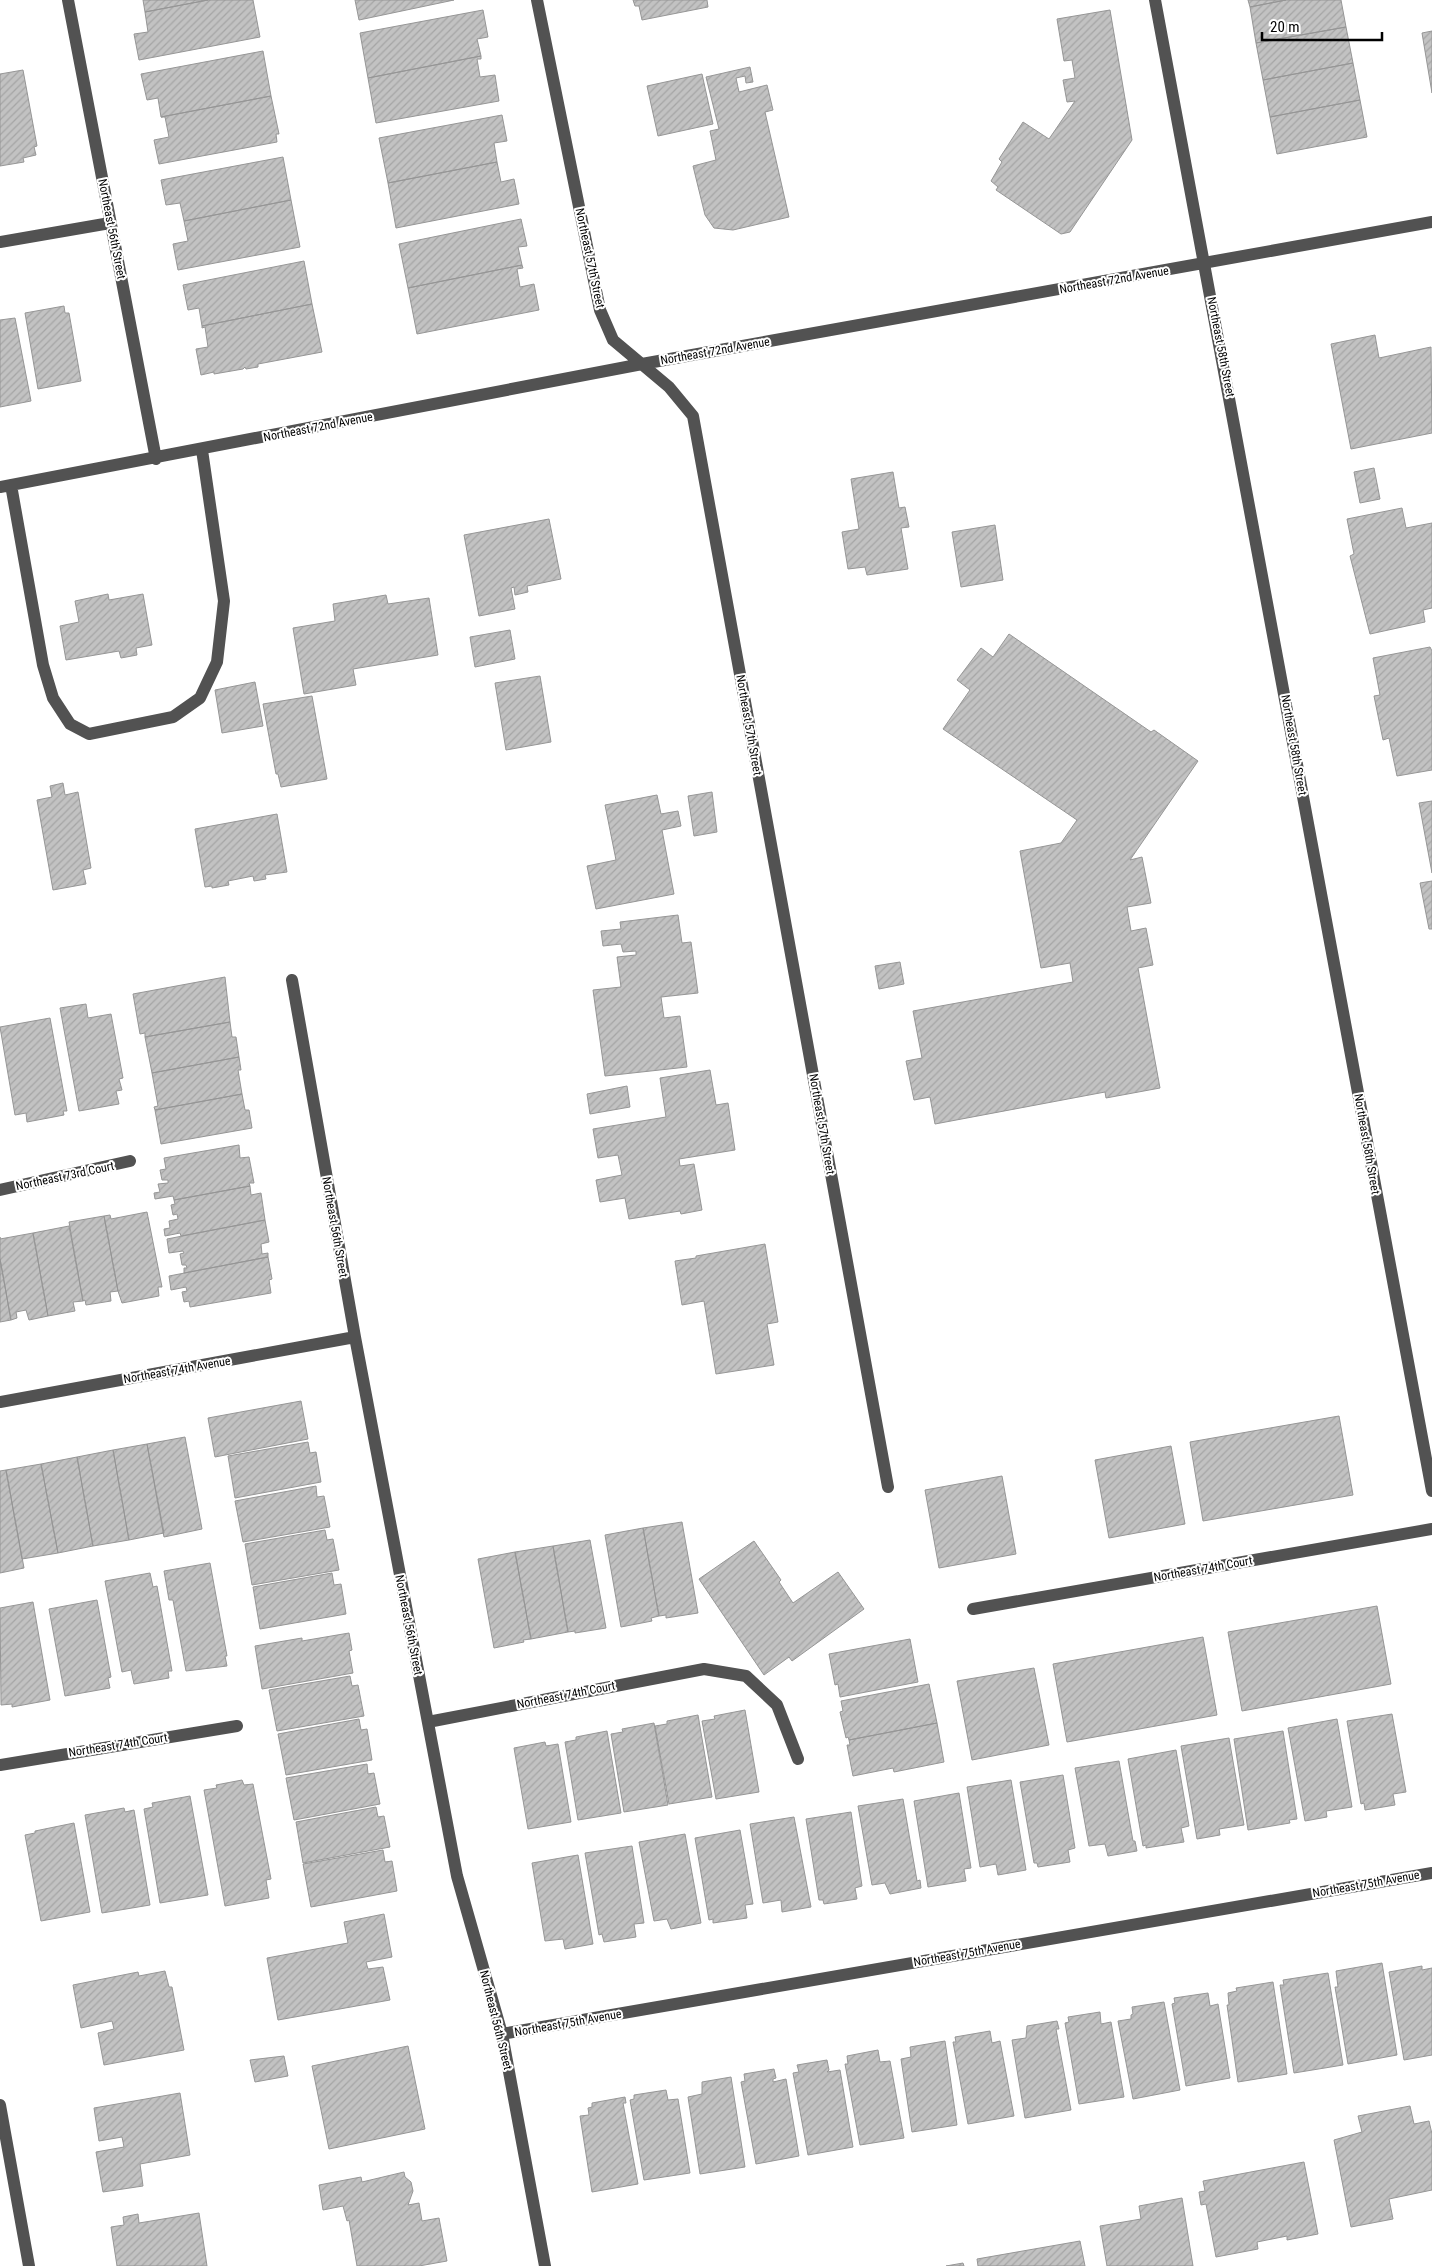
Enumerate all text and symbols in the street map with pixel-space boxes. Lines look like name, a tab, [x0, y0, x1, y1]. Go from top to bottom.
scale bar	[1262, 10, 1382, 42]
text: 20 m	[1270, 18, 1300, 36]
street label: Northeast 56th Street	[95, 178, 129, 281]
street label: Northeast 57th Street	[573, 207, 608, 310]
street label: Northeast 72nd Avenue	[1058, 263, 1170, 297]
street label: Northeast 58th Street	[1204, 296, 1238, 399]
street label: Northeast 72nd Avenue	[659, 334, 771, 368]
street label: Northeast 72nd Avenue	[262, 409, 374, 444]
street label: Northeast 57th Street	[733, 674, 765, 777]
street label: Northeast 58th Street	[1278, 694, 1310, 797]
street label: Northeast 57th Street	[806, 1073, 838, 1176]
street label: Northeast 58th Street	[1351, 1093, 1383, 1196]
street label: Northeast 73rd Court	[15, 1159, 116, 1193]
street label: Northeast 56th Street	[319, 1176, 351, 1279]
street label: Northeast 74th Avenue	[122, 1354, 232, 1386]
street label: Northeast 74th Court	[1153, 1553, 1254, 1585]
street label: Northeast 56th Street	[392, 1574, 426, 1677]
street label: Northeast 74th Court	[516, 1679, 617, 1711]
street label: Northeast 74th Court	[68, 1730, 169, 1760]
street label: Northeast 75th Avenue	[1311, 1868, 1421, 1900]
street label: Northeast 75th Avenue	[912, 1937, 1022, 1969]
street label: Northeast 56th Street	[477, 1969, 515, 2072]
street label: Northeast 75th Avenue	[513, 2007, 623, 2039]

